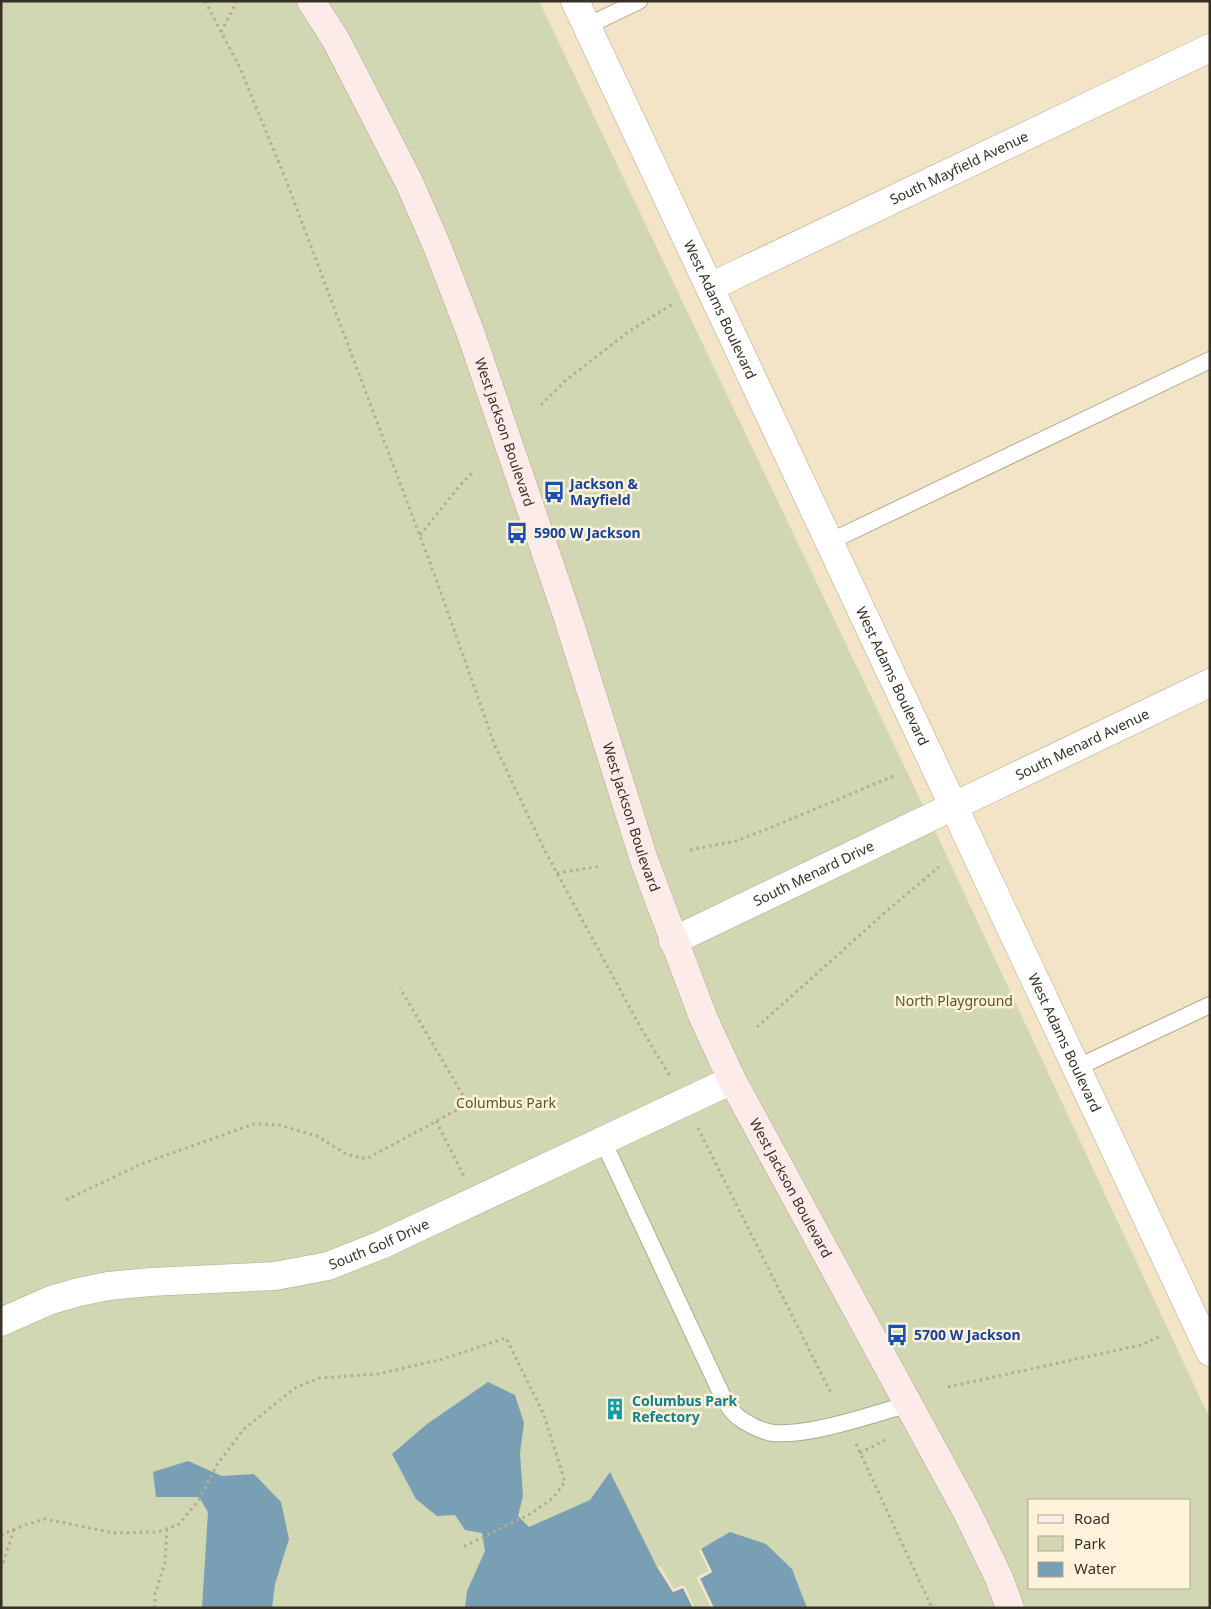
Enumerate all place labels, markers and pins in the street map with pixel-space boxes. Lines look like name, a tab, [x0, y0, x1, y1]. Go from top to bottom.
place label: Jackson & Mayfield	[568, 474, 638, 509]
bus stop icon: Jackson & Mayfield	[541, 479, 567, 505]
bus stop icon: 5900 W Jackson	[504, 520, 530, 546]
place label: 5900 W Jackson	[534, 523, 641, 542]
bus stop icon: 5700 W Jackson	[884, 1322, 910, 1348]
place label: 5700 W Jackson	[914, 1325, 1021, 1344]
place label: Columbus Park Refectory	[632, 1391, 738, 1426]
building icon: Columbus Park Refectory	[602, 1396, 628, 1422]

